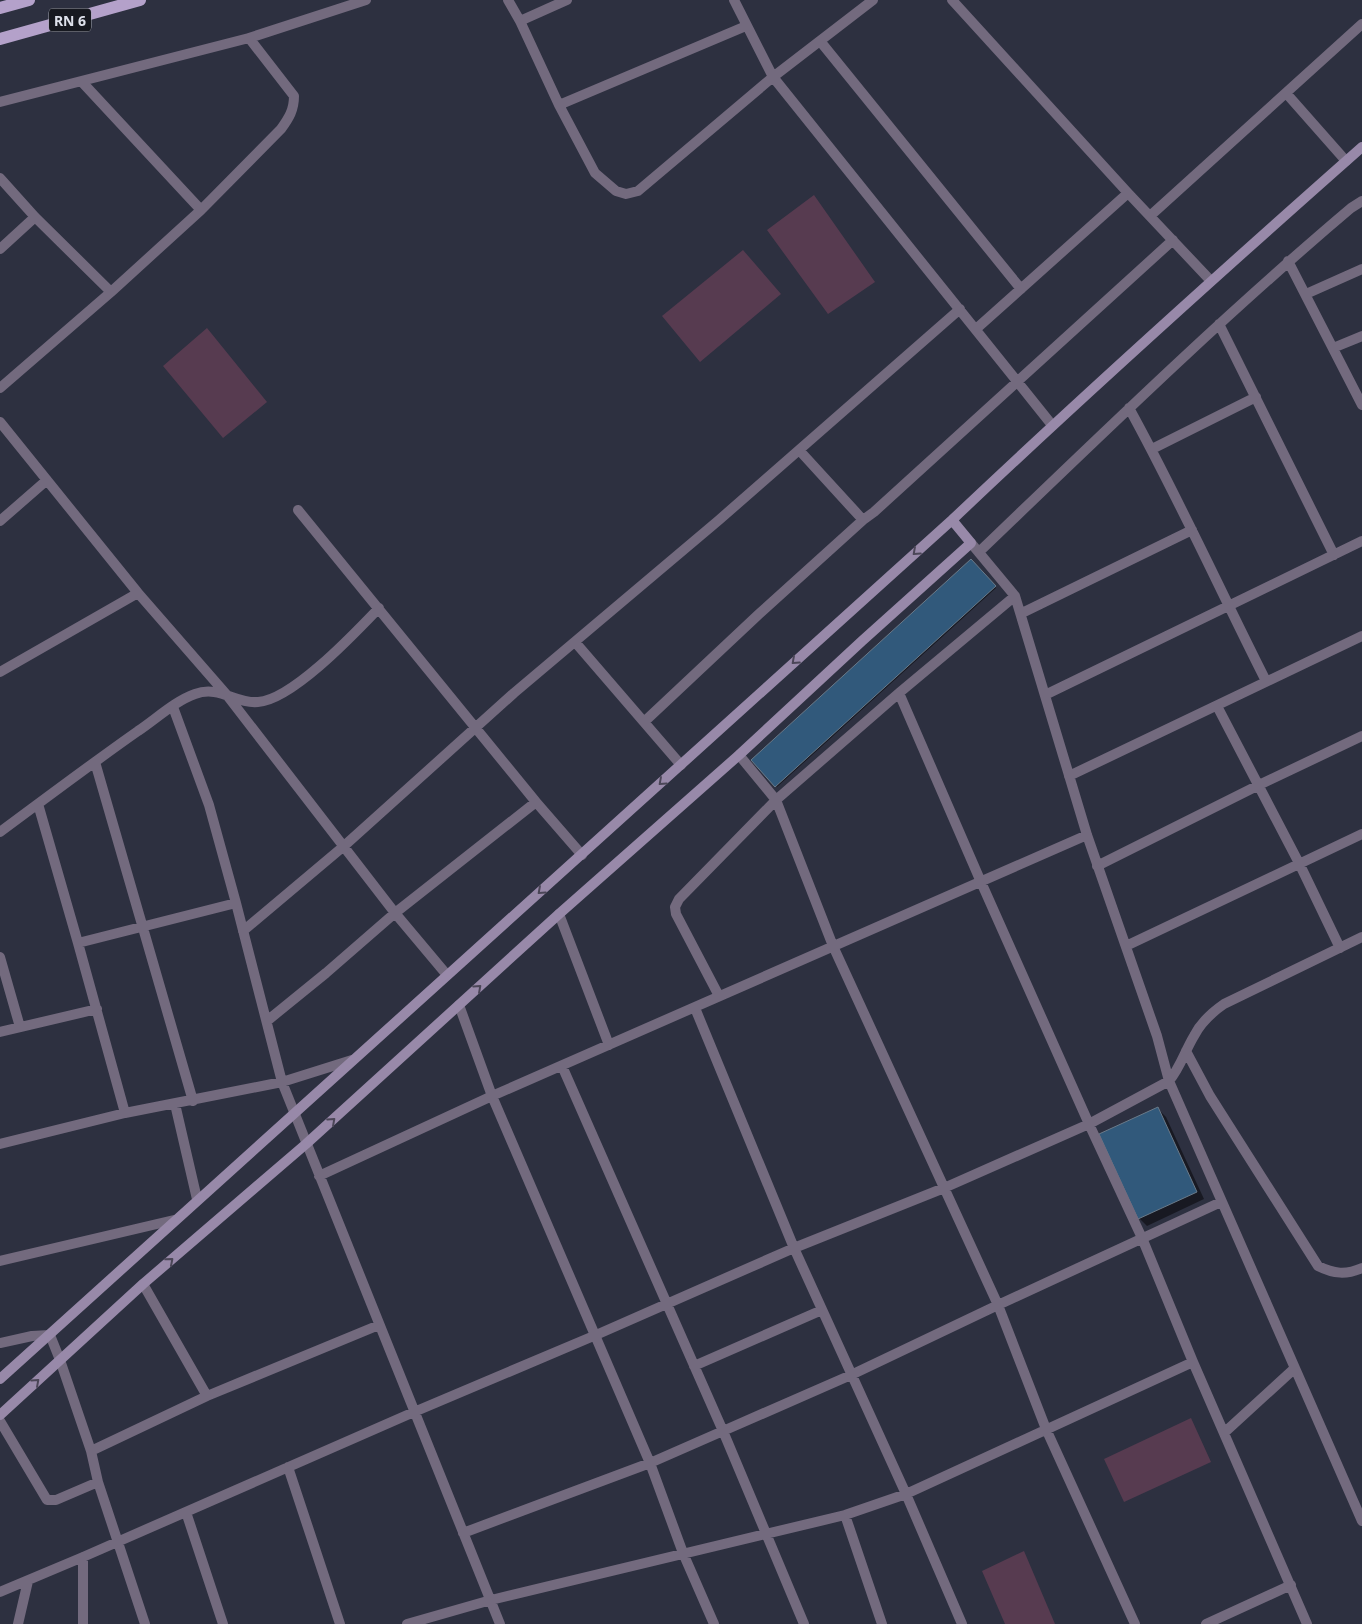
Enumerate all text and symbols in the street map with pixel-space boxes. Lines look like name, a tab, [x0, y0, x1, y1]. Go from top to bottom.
road number: RN 6	[49, 8, 91, 32]
one-way arrow	[912, 547, 921, 556]
one-way arrow	[792, 656, 801, 665]
one-way arrow	[658, 776, 667, 785]
one-way arrow	[538, 885, 547, 894]
one-way arrow	[473, 985, 482, 994]
one-way arrow	[327, 1117, 336, 1126]
one-way arrow	[164, 1258, 173, 1267]
one-way arrow	[31, 1379, 40, 1388]

